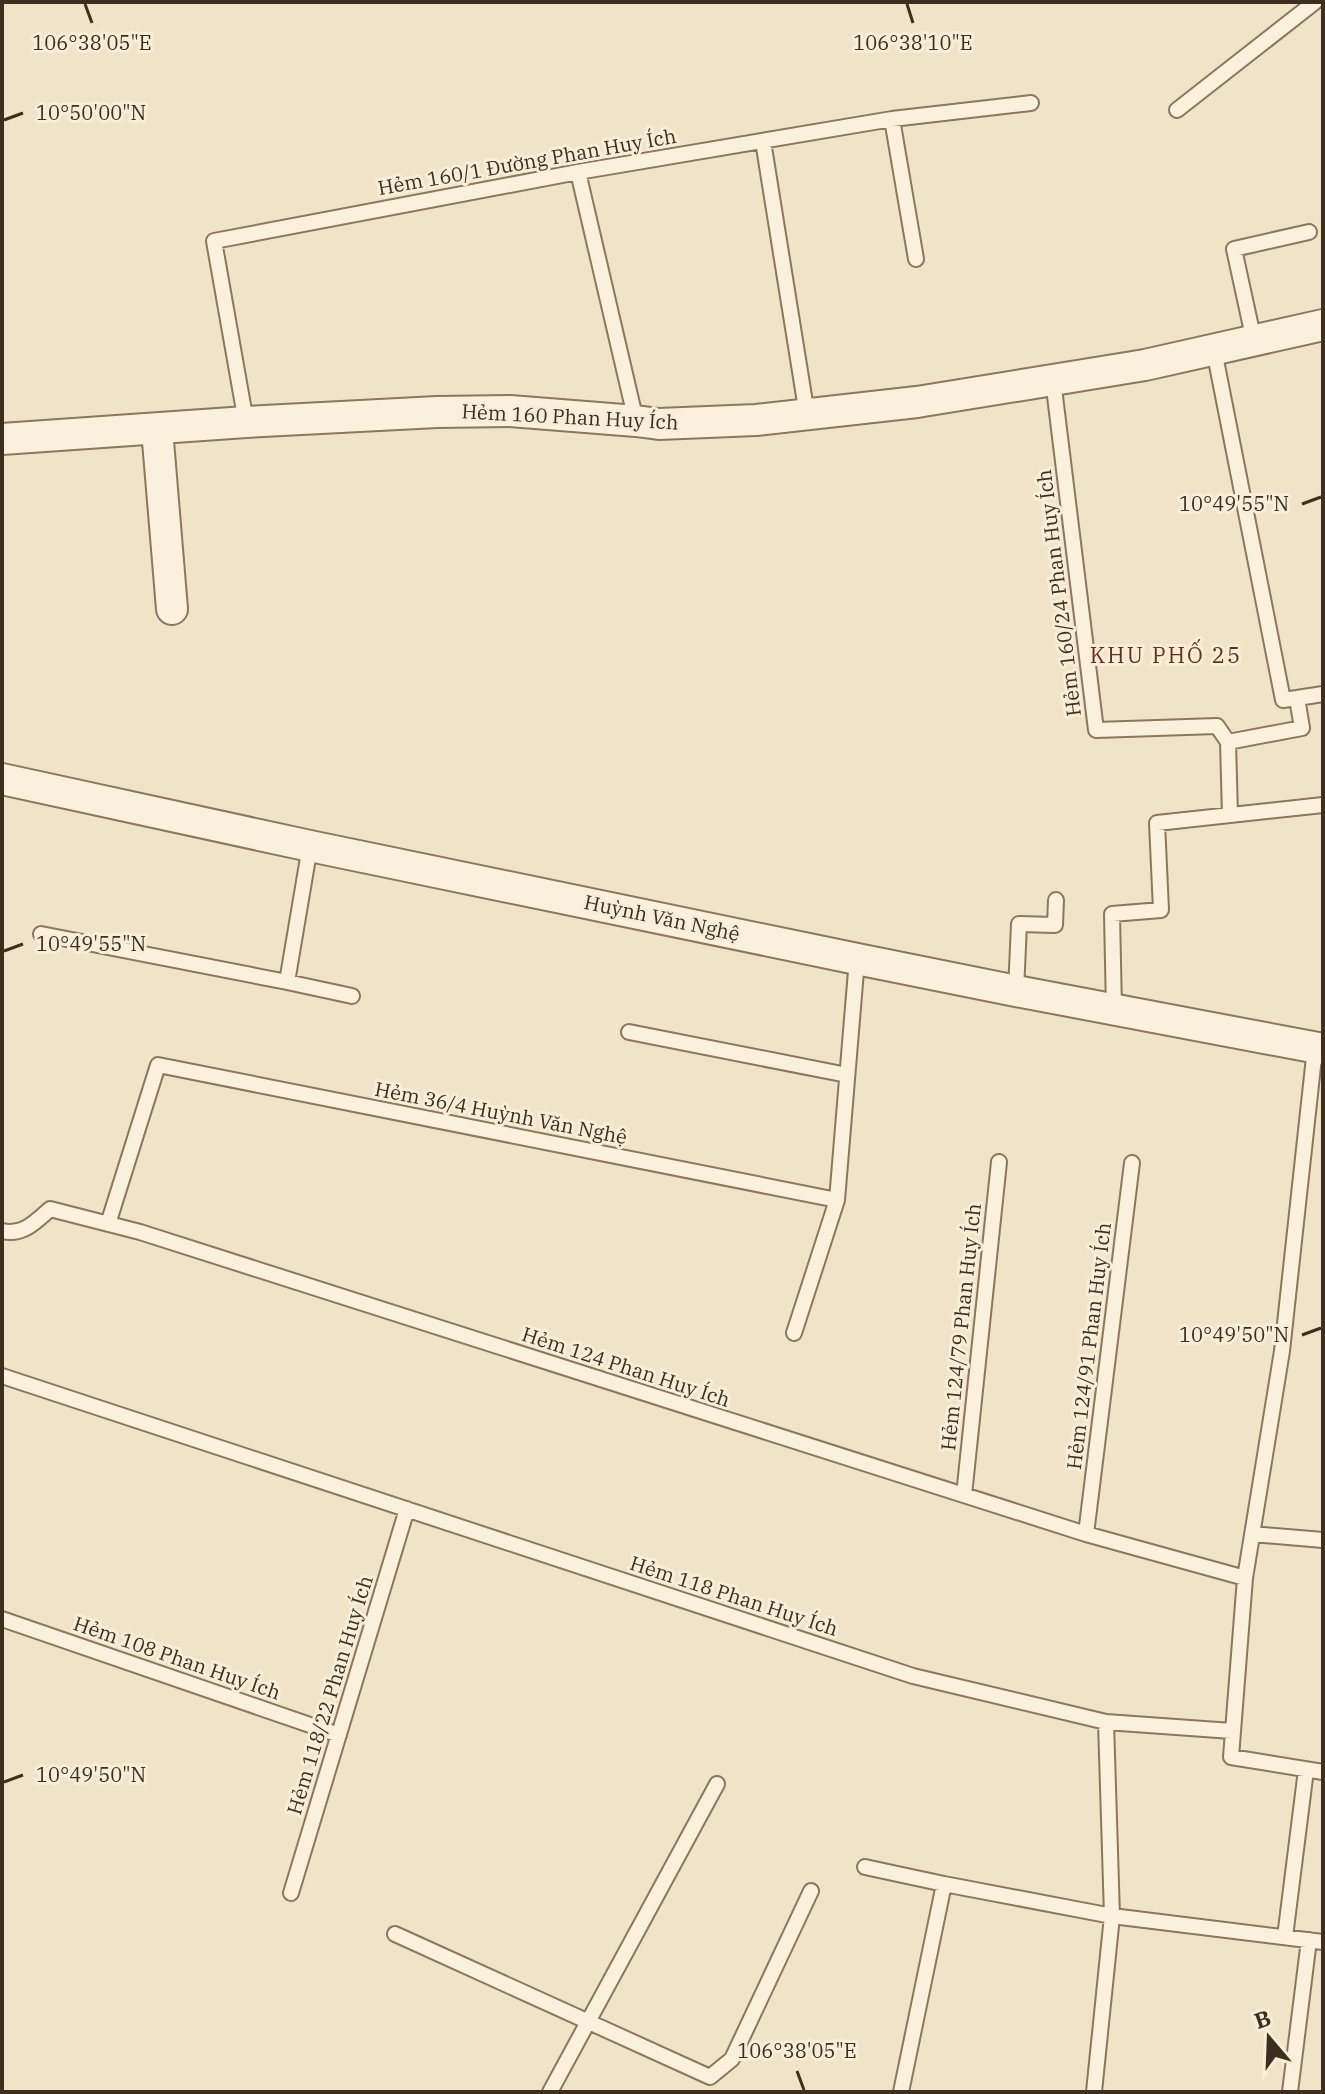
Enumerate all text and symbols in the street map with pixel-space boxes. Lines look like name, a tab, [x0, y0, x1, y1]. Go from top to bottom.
text: 106°38'05"E	[32, 29, 152, 56]
text: 106°38'10"E	[853, 29, 973, 56]
text: 10°50'00"N	[36, 99, 146, 126]
street label: Hẻm 160/1 Đường Phan Huy Ích	[376, 122, 678, 201]
street label: Hẻm 160 Phan Huy Ích	[461, 397, 679, 436]
street label: Hẻm 160/24 Phan Huy Ích	[1030, 468, 1087, 718]
text: 10°49'55"N	[1179, 490, 1289, 517]
district label: KHU PHỐ 25	[1090, 638, 1242, 669]
street label: Huỳnh Văn Nghệ	[582, 888, 742, 947]
text: 10°49'55"N	[36, 930, 146, 957]
street label: Hẻm 36/4 Huỳnh Văn Nghệ	[373, 1075, 630, 1150]
street label: Hẻm 124/79 Phan Huy Ích	[934, 1202, 987, 1452]
street label: Hẻm 124/91 Phan Huy Ích	[1060, 1221, 1117, 1471]
street label: Hẻm 124 Phan Huy Ích	[519, 1320, 734, 1413]
text: 10°49'50"N	[1179, 1321, 1289, 1348]
street label: Hẻm 118 Phan Huy Ích	[627, 1549, 842, 1642]
street label: Hẻm 118/22 Phan Huy Ích	[280, 1572, 379, 1818]
street label: Hẻm 108 Phan Huy Ích	[70, 1609, 284, 1706]
text: 10°49'50"N	[36, 1761, 146, 1788]
north arrow	[1229, 1998, 1309, 2078]
text: B	[1250, 2002, 1274, 2035]
text: 106°38'05"E	[737, 2037, 857, 2064]

